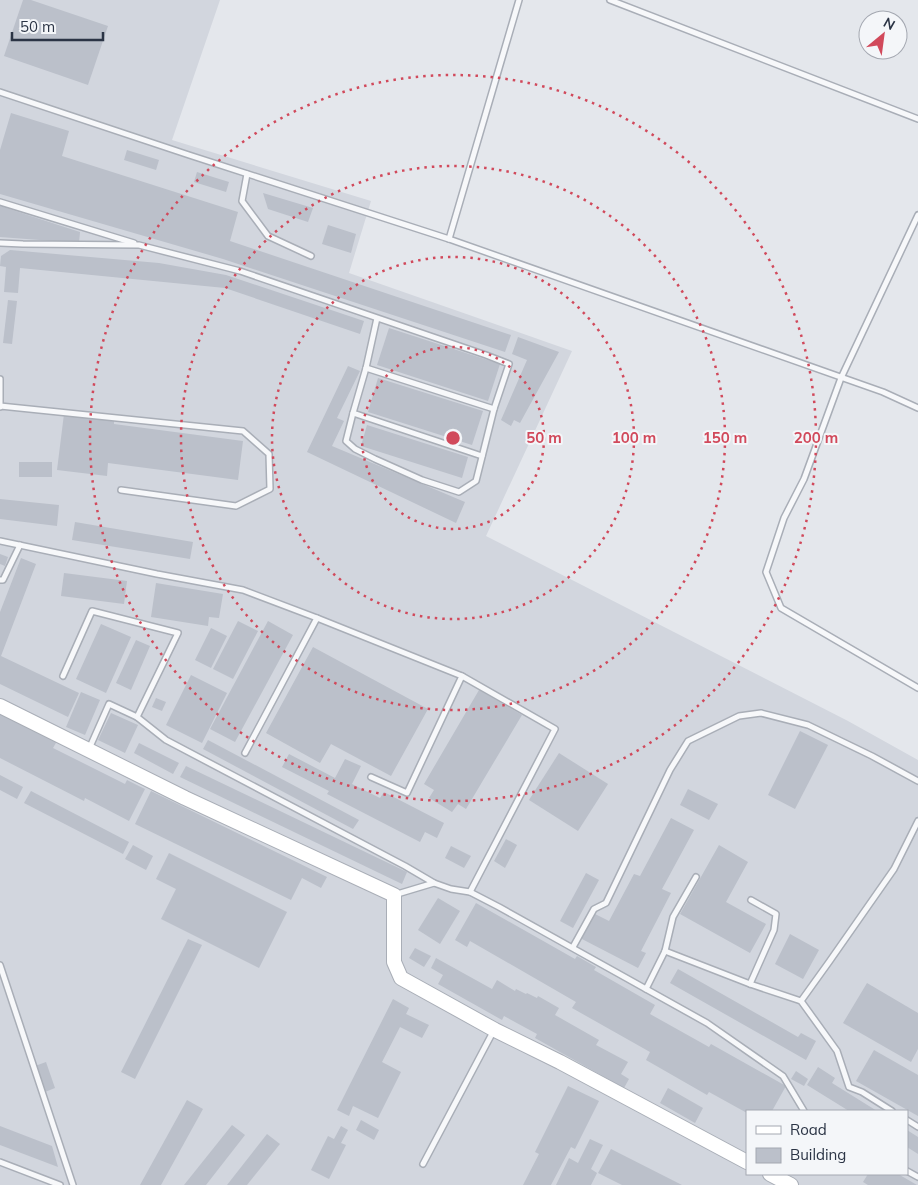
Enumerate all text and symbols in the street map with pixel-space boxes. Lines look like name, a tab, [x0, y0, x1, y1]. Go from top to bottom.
scale bar	[12, 10, 104, 42]
north arrow	[858, 10, 908, 60]
text: N	[880, 13, 898, 34]
text: 50 m	[20, 17, 55, 36]
text: 50 m	[526, 428, 562, 447]
text: 100 m	[612, 428, 656, 447]
text: 150 m	[703, 428, 747, 447]
text: 200 m	[794, 428, 838, 447]
centre of rings	[444, 429, 462, 447]
legend	[746, 1110, 908, 1175]
text: Road	[790, 1120, 827, 1139]
text: Building	[790, 1145, 846, 1164]

